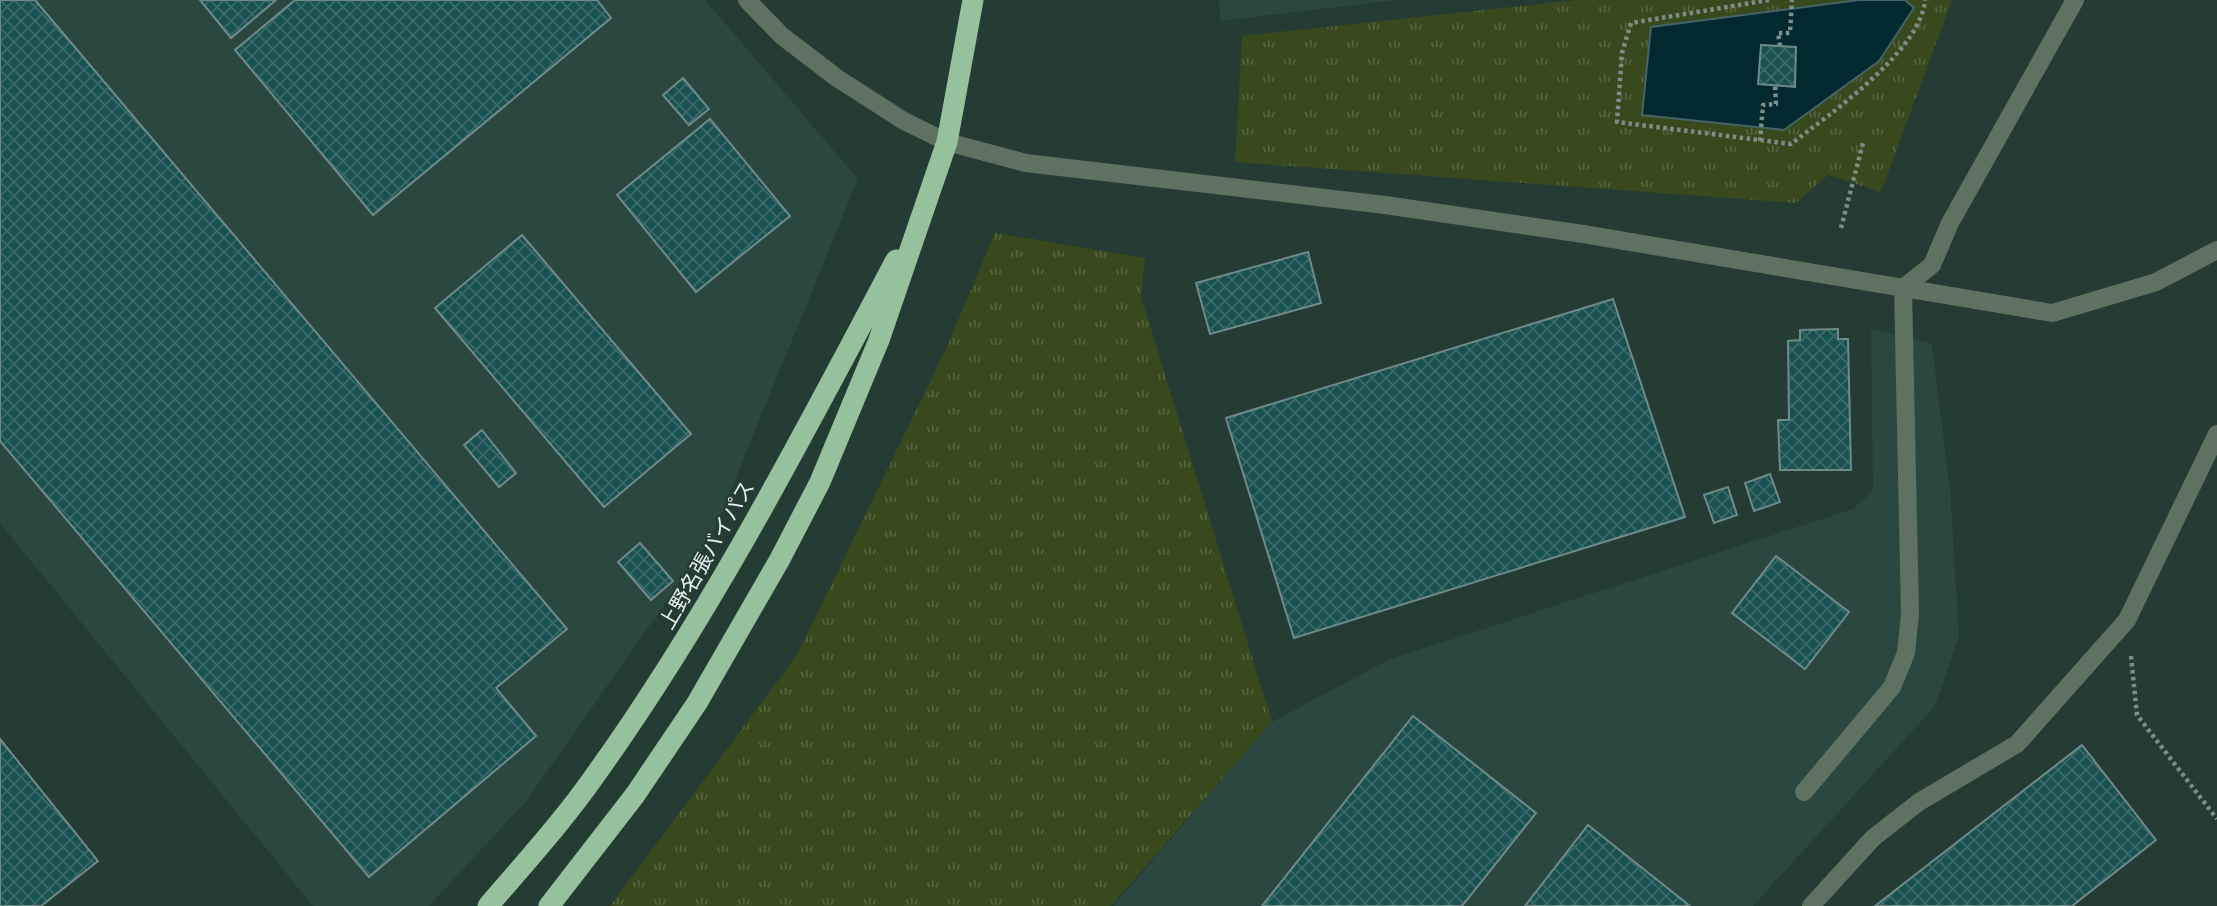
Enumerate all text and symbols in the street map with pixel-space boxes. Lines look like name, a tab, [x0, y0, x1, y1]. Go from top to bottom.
street label: 上野名張バイパス	[655, 476, 760, 634]

